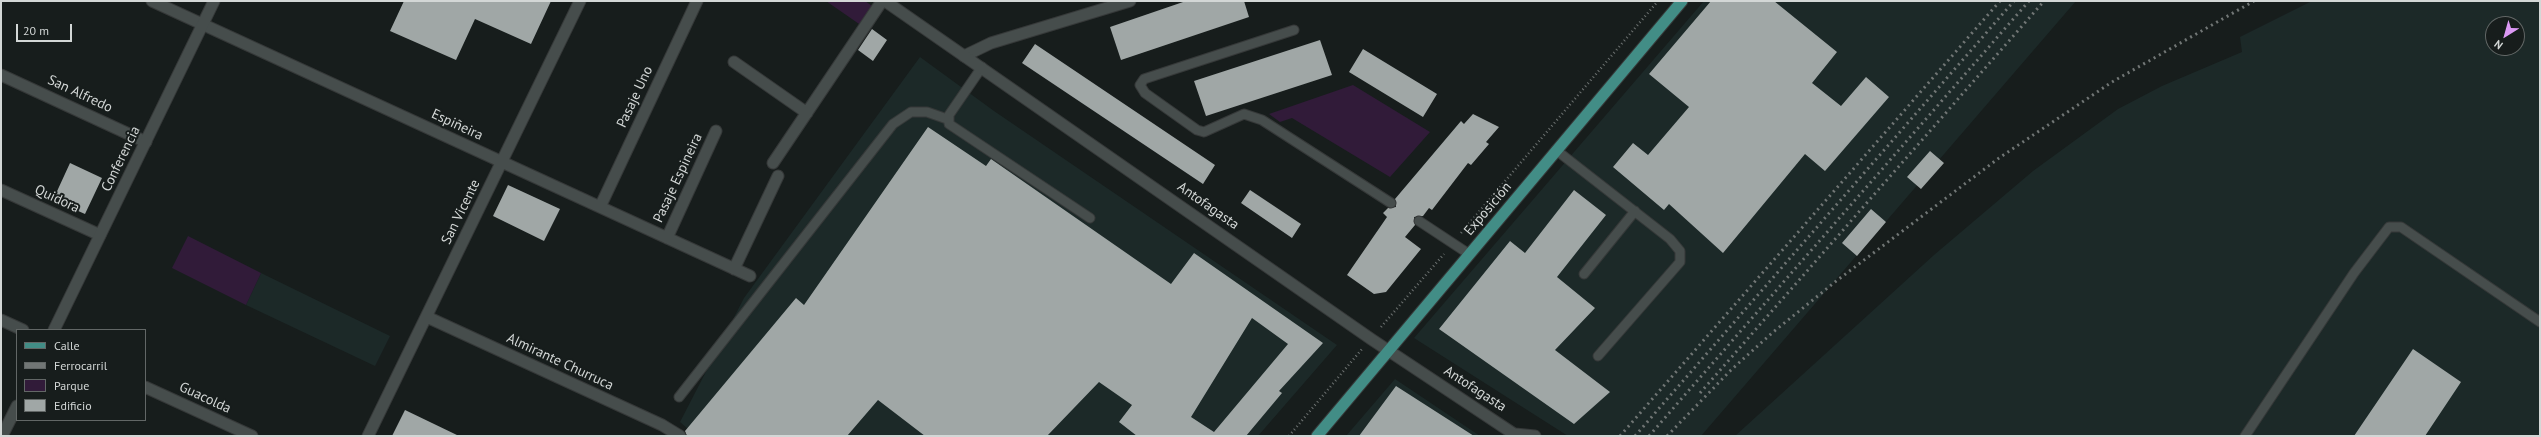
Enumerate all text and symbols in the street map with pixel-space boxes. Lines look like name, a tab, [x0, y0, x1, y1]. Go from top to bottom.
scale bar	[18, 16, 74, 42]
north arrow	[2485, 16, 2525, 56]
text: 20 m	[23, 23, 49, 38]
text: N	[2491, 37, 2505, 53]
street label: Pasaje Uno	[613, 64, 657, 130]
street label: San Alfredo	[45, 72, 115, 116]
street label: Espiñeira	[429, 106, 485, 144]
street label: Conferencia	[98, 124, 144, 194]
street label: Pasaje Espineira	[650, 131, 706, 225]
street label: San Vicente	[438, 177, 484, 247]
street label: Antofagasta	[1174, 179, 1242, 233]
street label: Exposición	[1461, 179, 1515, 239]
street label: Quidora	[32, 181, 82, 217]
legend	[16, 329, 146, 421]
street label: Almirante Churruca	[504, 330, 616, 394]
text: Calle	[54, 338, 80, 353]
text: Ferrocarril	[54, 358, 107, 373]
street label: Antofagasta	[1441, 363, 1509, 415]
text: Parque	[54, 378, 89, 393]
street label: Guacolda	[176, 379, 234, 417]
text: Edificio	[54, 398, 92, 413]

